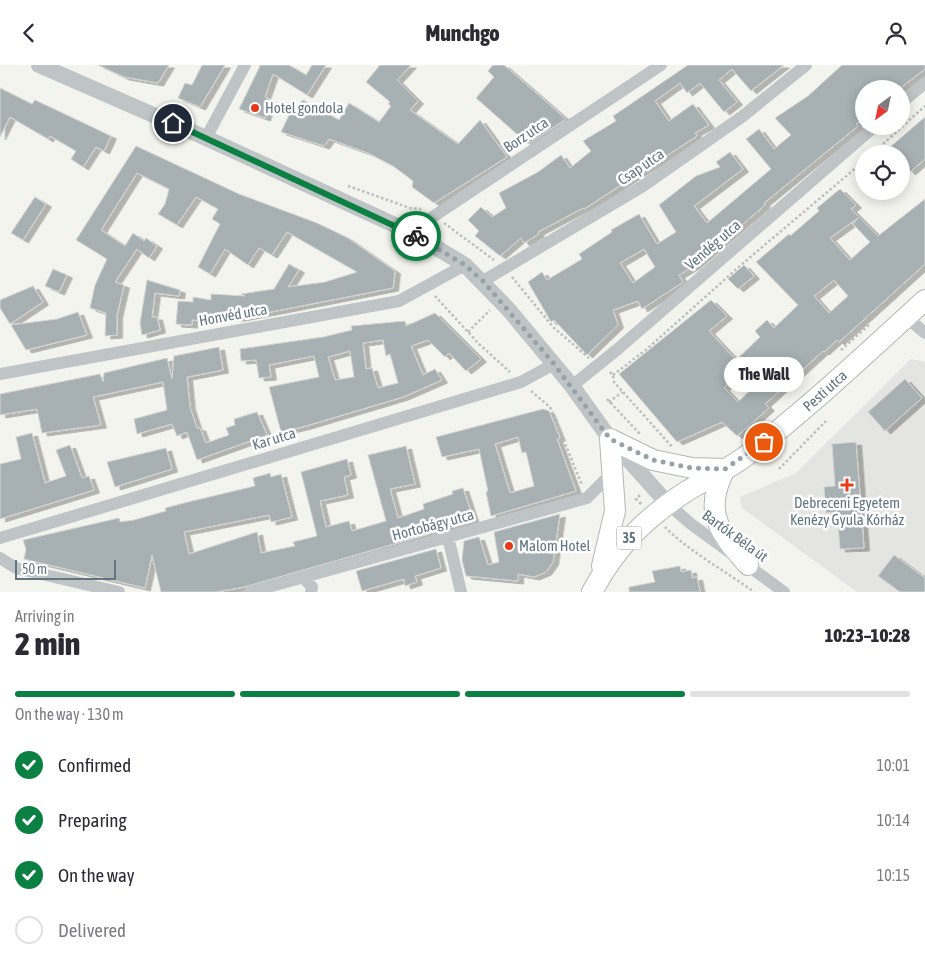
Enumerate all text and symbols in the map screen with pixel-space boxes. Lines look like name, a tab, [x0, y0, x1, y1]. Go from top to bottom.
icon: back	[15, 19, 43, 47]
icon: person	[882, 19, 910, 47]
text: Munchgo	[425, 20, 500, 46]
north arrow	[855, 80, 910, 135]
map controls	[855, 80, 910, 200]
place label: Hotel gondola	[265, 99, 343, 116]
pin	[152, 102, 194, 144]
marker: Hotel gondola	[249, 102, 261, 114]
icon: home	[159, 109, 187, 137]
street label: Borz utca	[500, 114, 551, 156]
street label: Csap utca	[614, 145, 667, 188]
button: locate	[855, 145, 910, 200]
courier	[391, 211, 441, 261]
street label: Vendég utca	[682, 216, 744, 273]
icon: bike	[402, 222, 430, 250]
street label: Honvéd utca	[197, 300, 268, 329]
callout: The Wall	[724, 357, 804, 392]
text: The Wall	[739, 365, 789, 383]
street label: Pesti utca	[799, 367, 850, 415]
pin	[743, 421, 785, 463]
street label: Kar utca	[250, 424, 298, 453]
icon: bag	[750, 428, 778, 456]
marker: Debreceni Egyetem Kenézy Gyula Kórház	[840, 478, 854, 492]
place label: Debreceni Egyetem Kenézy Gyula Kórház	[790, 494, 905, 528]
street label: Hortobágy utca	[390, 505, 476, 544]
street label: Bartók Béla út	[699, 506, 771, 565]
road number: 35	[616, 527, 642, 549]
place label: Malom Hotel	[519, 537, 591, 554]
marker: Malom Hotel	[503, 540, 515, 552]
scale bar	[15, 557, 116, 580]
text: 50 m	[22, 561, 47, 577]
text: Arriving in	[15, 607, 75, 625]
text: 10:23–10:28	[824, 624, 910, 646]
text: 2 min	[15, 625, 80, 662]
text: On the way · 130 m	[15, 705, 124, 723]
icon: check	[15, 751, 43, 779]
text: Confirmed	[58, 754, 131, 776]
text: 10:01	[876, 756, 910, 774]
icon: check	[15, 806, 43, 834]
text: Preparing	[58, 809, 127, 831]
text: 10:14	[877, 811, 910, 829]
icon: check	[15, 861, 43, 889]
text: On the way	[58, 864, 135, 886]
text: 10:15	[877, 866, 910, 884]
text: Delivered	[58, 919, 126, 941]

